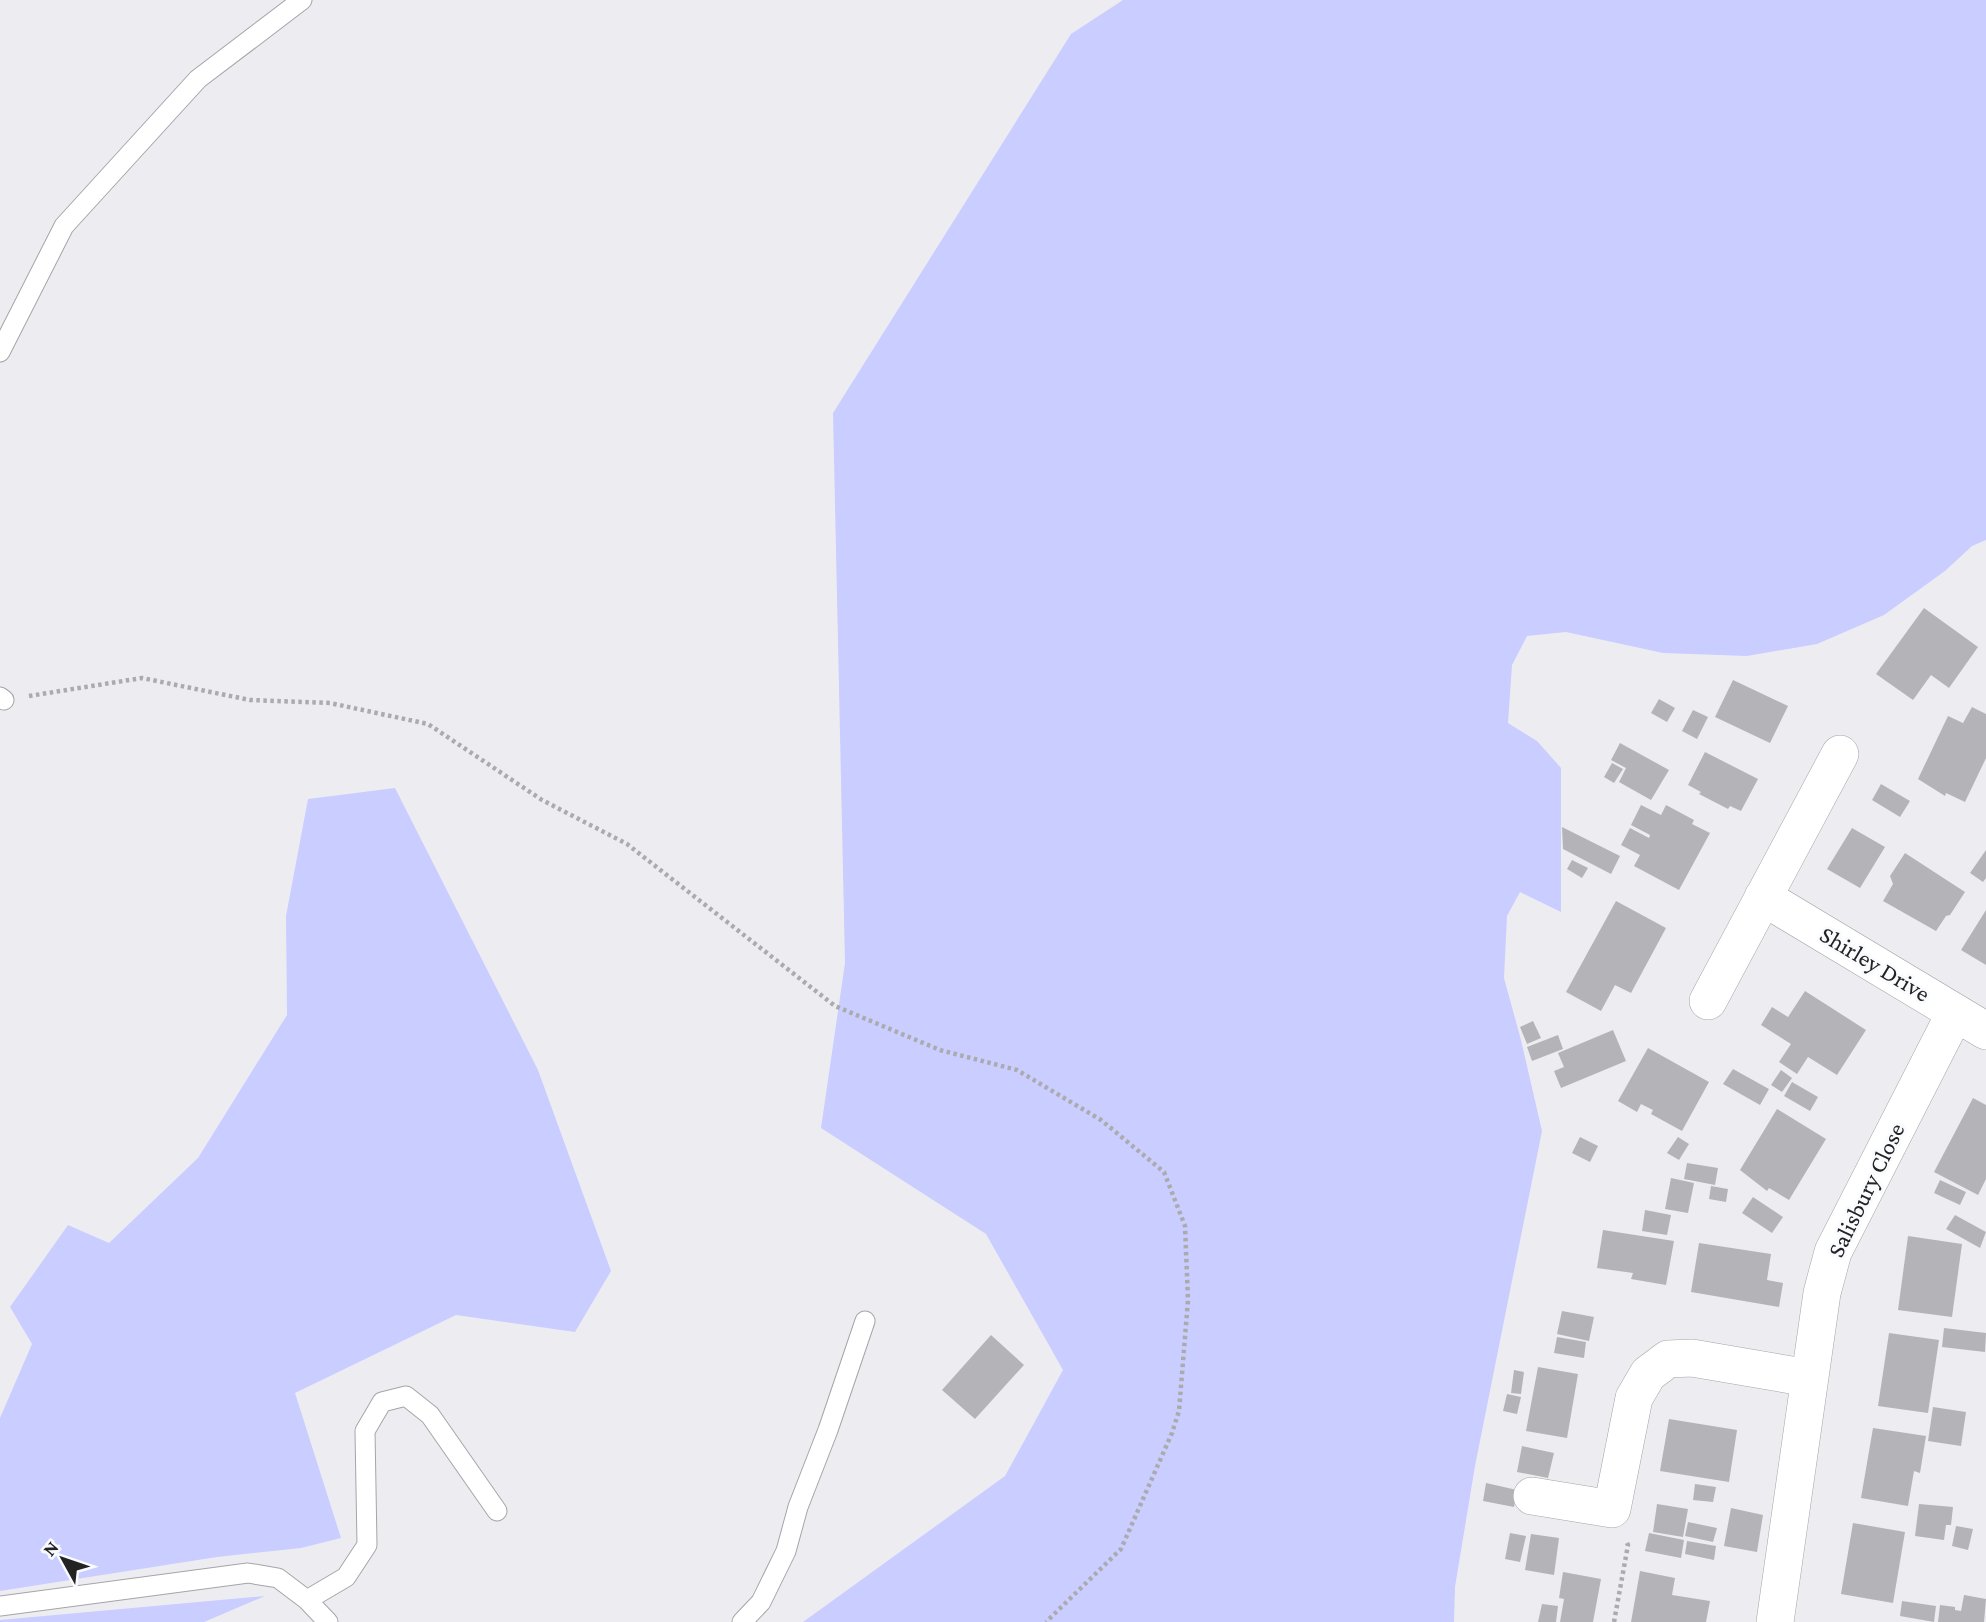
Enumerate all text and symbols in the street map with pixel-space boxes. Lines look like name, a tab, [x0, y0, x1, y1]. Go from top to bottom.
street label: Shirley Drive	[1815, 920, 1935, 1007]
street label: Salisbury Close	[1821, 1118, 1910, 1261]
north arrow	[28, 1524, 98, 1594]
text: N	[38, 1537, 63, 1560]

